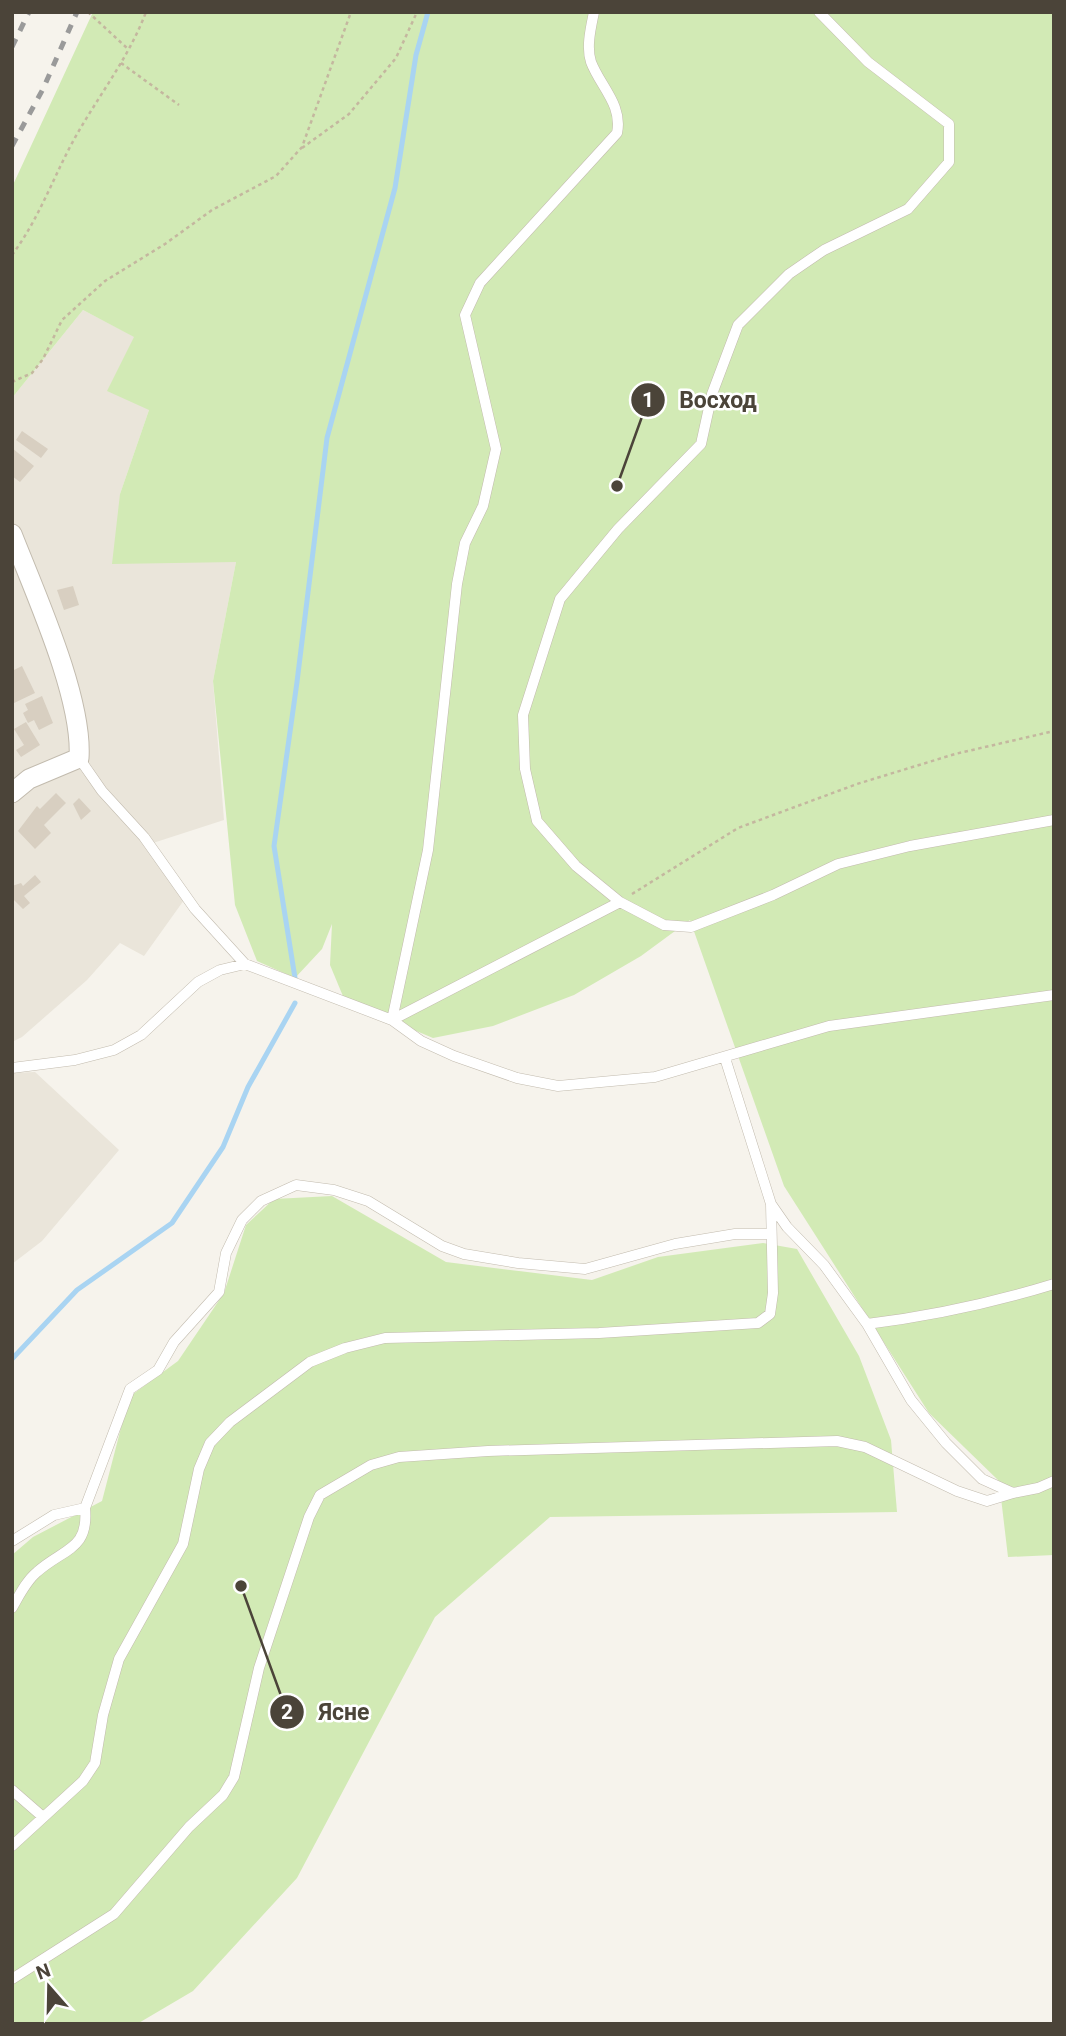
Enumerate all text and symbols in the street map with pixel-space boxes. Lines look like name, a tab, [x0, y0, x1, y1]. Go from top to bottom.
callout: Восход	[631, 378, 771, 422]
text: Восход	[679, 387, 757, 414]
text: 1	[642, 388, 654, 412]
callout: Ясне	[270, 1690, 384, 1734]
text: Ясне	[317, 1699, 370, 1726]
text: 2	[281, 1700, 293, 1724]
north arrow	[14, 1952, 84, 2022]
text: N	[33, 1958, 54, 1985]

